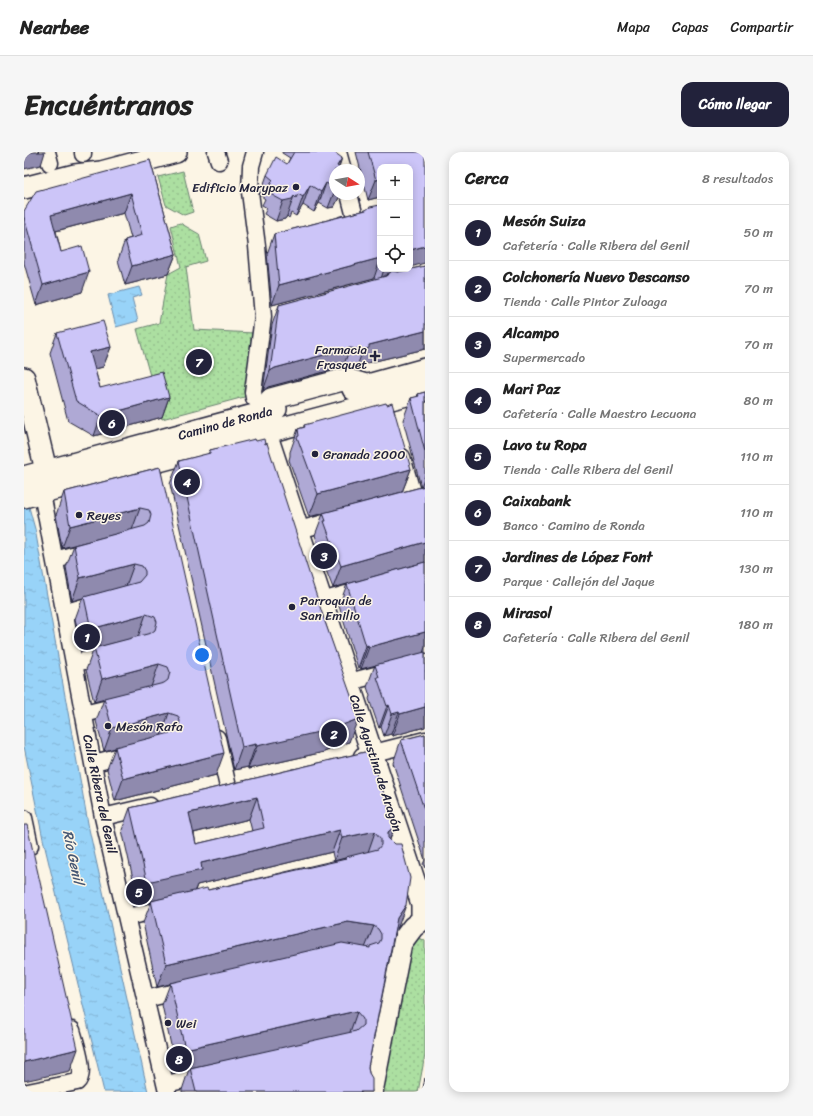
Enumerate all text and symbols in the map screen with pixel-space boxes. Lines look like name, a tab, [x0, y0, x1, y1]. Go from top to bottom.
text: Nearbee	[20, 11, 89, 44]
text: Mapa	[617, 15, 650, 40]
text: Capas	[672, 15, 709, 40]
text: Compartir	[731, 15, 793, 40]
text: Encuéntranos	[24, 80, 193, 129]
button: Cómo llegar	[681, 82, 789, 127]
text: Cerca	[465, 163, 508, 193]
north arrow	[329, 164, 365, 200]
map controls	[377, 164, 413, 272]
button: +	[377, 164, 413, 200]
text: 8 resultados	[702, 167, 773, 190]
place label: Edificio Marypaz	[192, 176, 289, 199]
marker: Edificio Marypaz	[291, 182, 301, 192]
button: −	[377, 200, 413, 236]
text: Mesón Suiza	[503, 208, 586, 234]
text: 1	[475, 221, 481, 244]
text: 50 m	[743, 221, 773, 244]
text: Cafetería · Calle Ribera del Genil	[503, 234, 689, 257]
button: locate	[377, 236, 413, 272]
text: Colchonería Nuevo Descanso	[503, 264, 690, 290]
text: 2	[474, 277, 482, 300]
text: 70 m	[744, 277, 773, 300]
text: Tienda · Calle Pintor Zuloaga	[503, 290, 667, 313]
text: Alcampo	[503, 320, 559, 346]
text: 3	[474, 333, 482, 356]
text: 70 m	[744, 333, 773, 356]
place label: Farmacia Frasquet	[315, 338, 367, 376]
text: Supermercado	[503, 346, 585, 369]
pin: 7	[186, 347, 212, 377]
marker: Farmacia Frasquet	[370, 351, 380, 361]
text: Mari Paz	[503, 376, 560, 402]
text: 4	[474, 389, 482, 412]
text: 80 m	[744, 389, 773, 412]
street label: Camino de Ronda	[175, 399, 275, 447]
text: Cafetería · Calle Maestro Lecuona	[503, 402, 696, 425]
pin: 6	[99, 408, 125, 438]
text: Lavo tu Ropa	[503, 432, 587, 458]
place label: Granada 2000	[323, 443, 405, 466]
text: 5	[474, 445, 482, 468]
text: 110 m	[740, 445, 773, 468]
marker: Granada 2000	[310, 449, 320, 459]
text: Tienda · Calle Ribera del Genil	[503, 458, 673, 481]
pin: 4	[174, 467, 200, 497]
text: Caixabank	[503, 488, 571, 514]
text: 6	[474, 501, 482, 524]
text: 110 m	[740, 501, 773, 524]
place label: Reyes	[87, 504, 121, 527]
marker: Reyes	[74, 510, 84, 520]
text: Banco · Camino de Ronda	[503, 514, 645, 537]
pin: 3	[311, 541, 337, 571]
text: Jardines de López Font	[503, 544, 652, 570]
text: 7	[474, 557, 482, 580]
text: 130 m	[739, 557, 773, 580]
text: Parque · Callejón del Jaque	[503, 570, 654, 593]
place label: Parroquia de San Emilio	[300, 589, 372, 627]
text: Mirasol	[503, 600, 552, 626]
marker: Parroquia de San Emilio	[287, 602, 297, 612]
text: 8	[474, 613, 482, 636]
text: 180 m	[738, 613, 773, 636]
pin: 1	[74, 622, 100, 652]
text: Cafetería · Calle Ribera del Genil	[503, 626, 689, 649]
your location	[192, 645, 212, 665]
street label: Calle Agustina de Aragón	[343, 691, 409, 835]
place label: Mesón Rafa	[116, 715, 183, 738]
pin: 2	[321, 719, 347, 749]
marker: Mesón Rafa	[103, 721, 113, 731]
street label: Calle Ribera del Genil	[76, 732, 124, 856]
water label: Río Genil	[55, 828, 92, 889]
pin: 5	[126, 877, 152, 907]
place label: Wei	[176, 1012, 197, 1035]
marker: Wei	[163, 1018, 173, 1028]
pin: 8	[166, 1044, 192, 1074]

